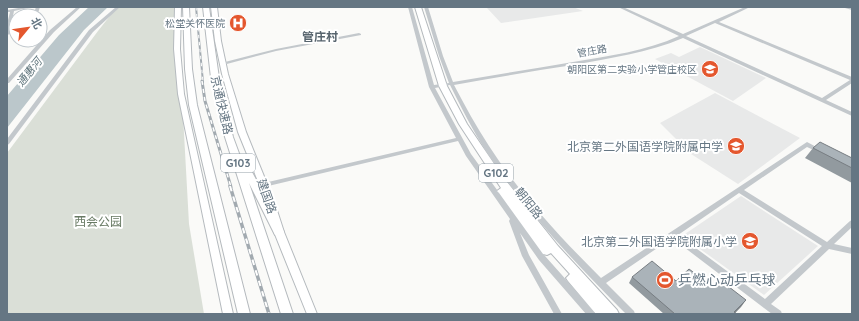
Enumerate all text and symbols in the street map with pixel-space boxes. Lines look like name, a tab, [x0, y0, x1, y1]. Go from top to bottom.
north arrow	[8, 8, 48, 48]
hospital icon: 松堂关怀医院	[228, 13, 248, 33]
text: 北	[28, 15, 46, 31]
place label: 松堂关怀医院	[165, 17, 225, 30]
district label: 管庄村	[302, 29, 338, 44]
street label: 管庄路	[576, 42, 608, 60]
water label: 通惠河	[13, 53, 46, 89]
school or university icon: 朝阳区第二实验小学管庄校区	[700, 59, 720, 79]
place label: 朝阳区第二实验小学管庄校区	[567, 63, 697, 76]
street label: 京通快速路	[208, 74, 236, 136]
school or university icon: 北京第二外国语学院附属中学	[726, 136, 746, 156]
place label: 北京第二外国语学院附属中学	[567, 139, 723, 154]
road number: G103	[221, 154, 255, 172]
road number: G102	[479, 164, 513, 182]
street label: 建国路	[254, 177, 280, 215]
street label: 朝阳路	[512, 184, 546, 222]
park label: 西会公园	[74, 214, 122, 229]
school or university icon: 北京第二外国语学院附属小学	[740, 231, 760, 251]
place label: 北京第二外国语学院附属小学	[581, 234, 737, 249]
sports icon: 乒燃心动乒乓球	[655, 270, 675, 290]
place label: 乒燃心动乒乓球	[678, 271, 776, 289]

